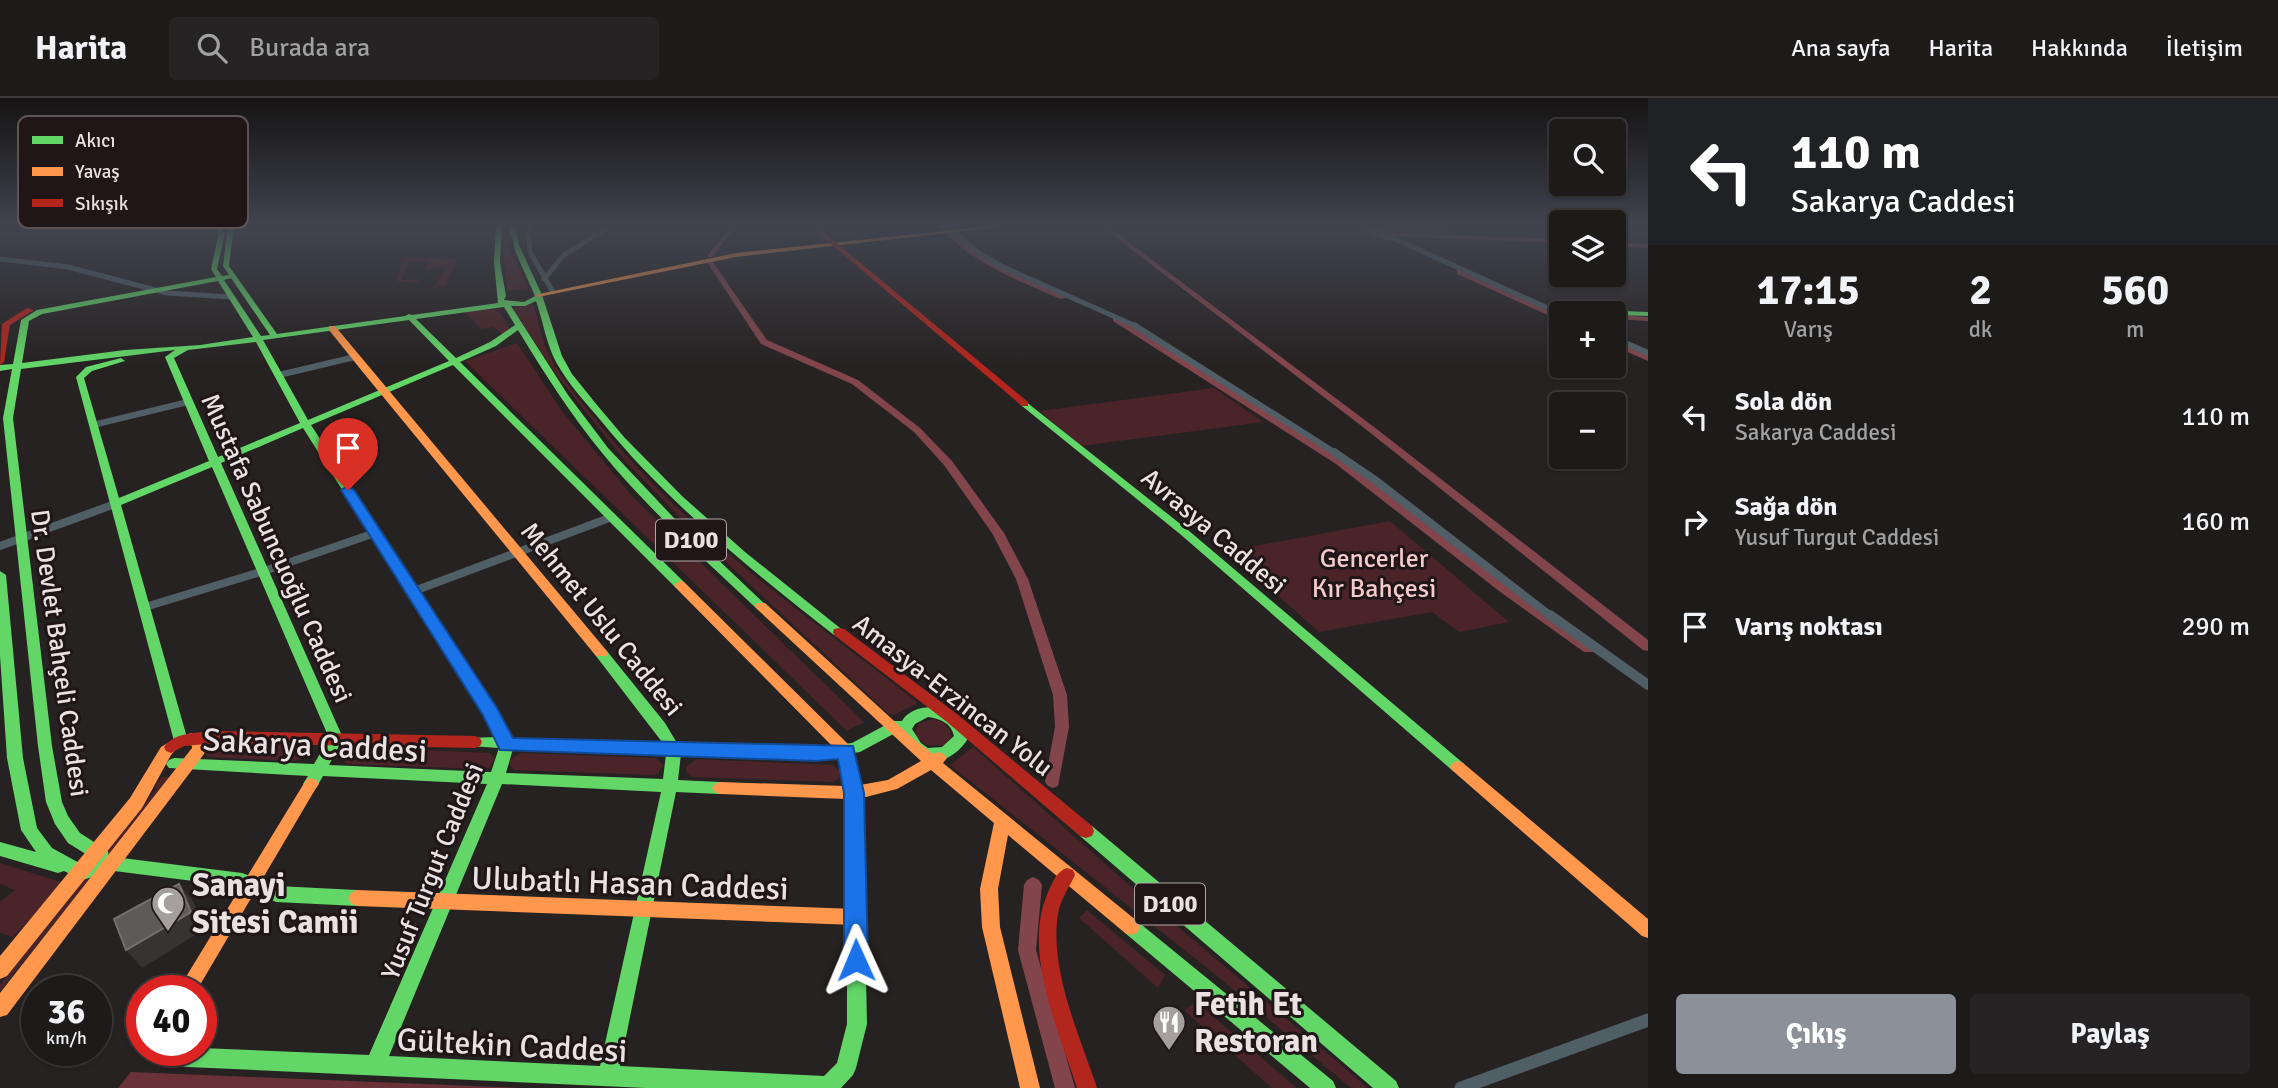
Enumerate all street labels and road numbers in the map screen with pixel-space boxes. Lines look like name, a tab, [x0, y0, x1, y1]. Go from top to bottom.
street label: Mustafa Sabuncuoğlu Caddesi	[193, 389, 359, 708]
street label: Avrasya Caddesi	[1134, 462, 1292, 602]
street label: Dr. Devlet Bahçeli Caddesi	[23, 507, 95, 799]
street label: Mehmet Uslu Caddesi	[513, 516, 689, 723]
road number: D100	[656, 520, 726, 560]
street label: Amasya-Erzincan Yolu	[846, 608, 1059, 784]
street label: Sakarya Caddesi	[202, 720, 428, 771]
street label: Yusuf Turgut Caddesi	[375, 758, 491, 984]
street label: Ulubatlı Hasan Caddesi	[471, 858, 789, 909]
road number: D100	[1135, 884, 1205, 924]
street label: Gültekin Caddesi	[396, 1020, 628, 1071]

